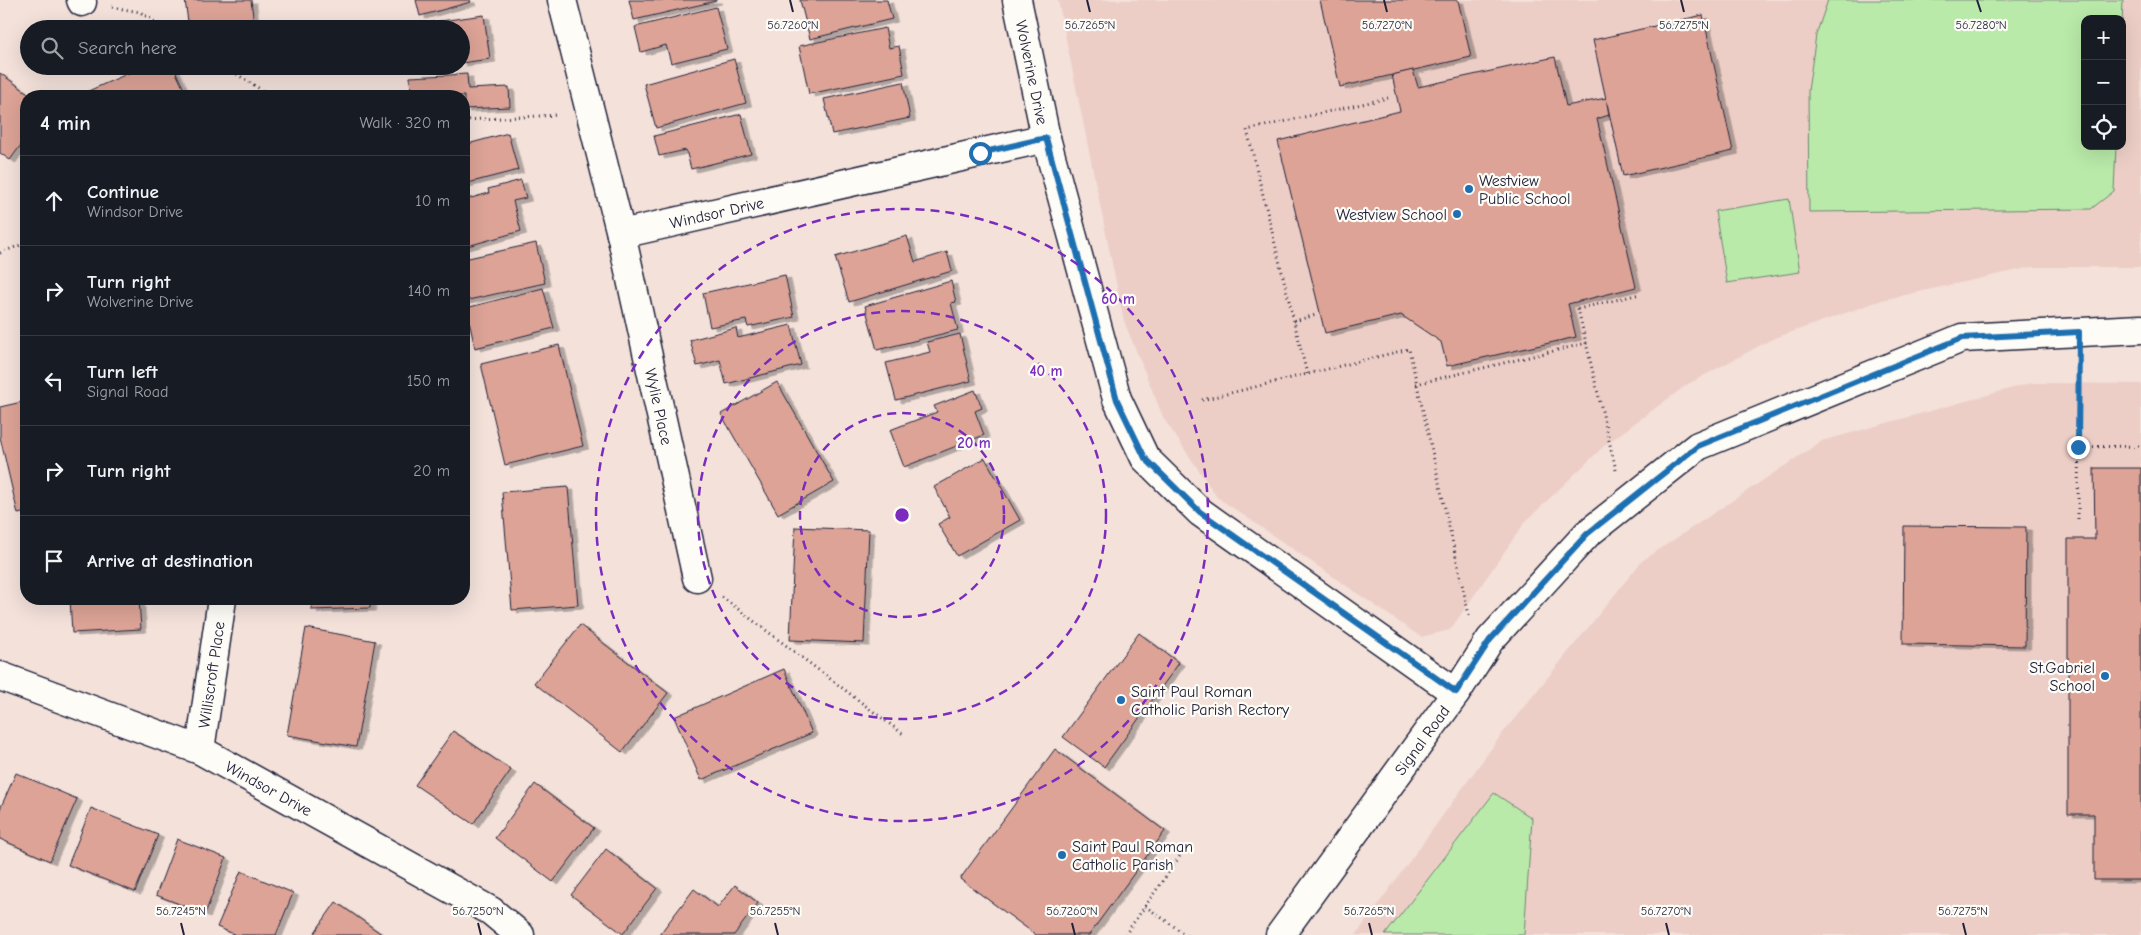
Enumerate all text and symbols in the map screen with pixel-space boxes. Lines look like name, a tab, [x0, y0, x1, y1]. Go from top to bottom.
map controls	[2081, 15, 2126, 150]
button: +	[2081, 15, 2126, 60]
text: 56.7260°N	[767, 18, 819, 32]
text: 56.7265°N	[1065, 18, 1115, 32]
text: 56.7270°N	[1362, 18, 1412, 32]
text: 56.7275°N	[1659, 18, 1709, 32]
text: 56.7280°N	[1955, 18, 2007, 32]
street label: Wolverine Drive	[1011, 19, 1051, 127]
search box	[20, 20, 470, 75]
icon: search	[38, 34, 66, 62]
text: Search here	[78, 37, 177, 59]
button: −	[2081, 60, 2126, 105]
button: locate	[2081, 105, 2126, 150]
text: 4 min	[40, 111, 91, 135]
text: Walk · 320 m	[359, 114, 450, 132]
route start	[969, 142, 992, 165]
place label: Westview Public School	[1479, 172, 1570, 208]
text: Continue	[87, 181, 159, 203]
marker: Westview Public School	[1463, 183, 1475, 195]
icon: ahead	[40, 187, 68, 215]
text: 10 m	[415, 192, 450, 210]
street label: Windsor Drive	[668, 194, 766, 233]
text: Windsor Drive	[87, 203, 183, 221]
place label: Westview School	[1336, 206, 1447, 224]
marker: Westview School	[1451, 208, 1463, 220]
text: Turn right	[87, 271, 171, 293]
icon: right	[40, 277, 68, 305]
text: 140 m	[408, 282, 450, 300]
text: 60 m	[1101, 290, 1135, 308]
text: Wolverine Drive	[87, 293, 193, 311]
text: Turn left	[87, 361, 158, 383]
text: 40 m	[1030, 362, 1063, 380]
icon: left	[40, 367, 68, 395]
street label: Wylie Place	[641, 367, 675, 447]
text: 150 m	[407, 372, 450, 390]
text: Signal Road	[87, 383, 168, 401]
text: 20 m	[957, 434, 991, 452]
route end	[2067, 436, 2090, 459]
icon: right	[40, 457, 68, 485]
text: Turn right	[87, 460, 171, 482]
text: 20 m	[413, 462, 450, 480]
centre of rings	[893, 506, 911, 524]
icon: arrive	[40, 547, 68, 575]
text: Arrive at destination	[87, 550, 253, 572]
street label: Williscroft Place	[195, 620, 229, 730]
place label: St.Gabriel School	[2029, 659, 2095, 695]
marker: St.Gabriel School	[2099, 670, 2111, 682]
place label: Saint Paul Roman Catholic Parish Rectory	[1131, 683, 1290, 719]
marker: Saint Paul Roman Catholic Parish Rectory	[1115, 694, 1127, 706]
street label: Signal Road	[1391, 702, 1454, 779]
street label: Windsor Drive	[222, 758, 315, 820]
place label: Saint Paul Roman Catholic Parish	[1072, 838, 1193, 874]
marker: Saint Paul Roman Catholic Parish	[1056, 849, 1068, 861]
text: 56.7245°N	[156, 904, 206, 918]
text: 56.7250°N	[452, 904, 504, 918]
text: 56.7255°N	[750, 904, 800, 918]
text: 56.7260°N	[1046, 904, 1098, 918]
text: 56.7265°N	[1344, 904, 1394, 918]
text: 56.7270°N	[1641, 904, 1691, 918]
text: 56.7275°N	[1938, 904, 1988, 918]

